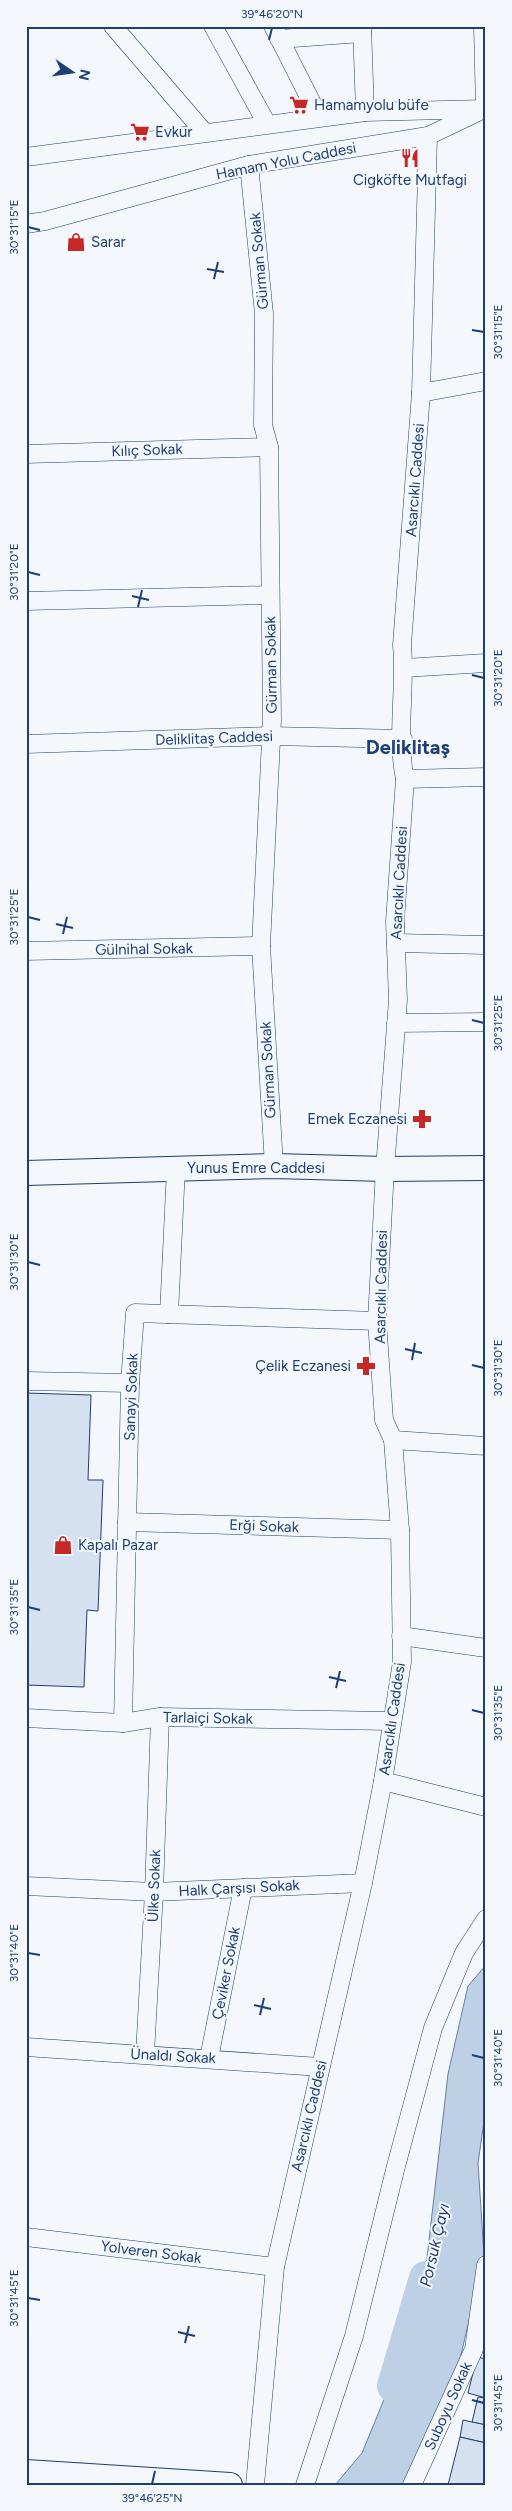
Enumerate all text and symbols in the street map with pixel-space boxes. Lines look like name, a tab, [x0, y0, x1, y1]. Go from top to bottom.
text: 39°46'20"N	[241, 7, 303, 21]
north arrow	[48, 48, 98, 98]
text: N	[75, 68, 94, 82]
supermarket icon: Hamamyolu büfe	[288, 94, 310, 116]
place label: Hamamyolu büfe	[314, 96, 429, 114]
supermarket icon: Evkur	[129, 121, 151, 143]
place label: Evkur	[155, 123, 192, 141]
street label: Hamam Yolu Caddesi	[214, 139, 358, 183]
restaurant icon: Cigköfte Mutfagi	[399, 147, 421, 169]
place label: Cigköfte Mutfagi	[353, 171, 467, 189]
text: 30°31'15"E	[7, 199, 21, 255]
street label: Gürman Sokak	[246, 211, 272, 310]
shop icon: Sarar	[65, 231, 87, 253]
place label: Sarar	[91, 233, 126, 251]
text: 30°31'15"E	[491, 304, 505, 360]
street label: Asarcıklı Caddesi	[402, 423, 428, 537]
street label: Kılıç Sokak	[111, 440, 184, 460]
text: 30°31'20"E	[7, 543, 21, 601]
street label: Gürman Sokak	[261, 615, 281, 714]
text: 30°31'20"E	[491, 649, 505, 707]
street label: Deliklitaş Caddesi	[155, 727, 273, 749]
district label: Deliklitaş	[366, 735, 450, 759]
street label: Asarcıklı Caddesi	[387, 826, 411, 940]
text: 30°31'25"E	[7, 888, 21, 946]
street label: Gülnihal Sokak	[95, 939, 194, 959]
text: 30°31'25"E	[491, 994, 505, 1052]
street label: Gürman Sokak	[256, 1020, 280, 1119]
pharmacy icon: Emek Eczanesi	[411, 1108, 433, 1130]
place label: Emek Eczanesi	[307, 1110, 407, 1128]
street label: Yunus Emre Caddesi	[187, 1159, 325, 1177]
street label: Asarcıklı Caddesi	[371, 1230, 391, 1344]
text: 30°31'30"E	[7, 1233, 21, 1291]
text: 30°31'30"E	[491, 1339, 505, 1397]
street label: Sanayi Sokak	[120, 1352, 142, 1441]
pharmacy icon: Çelik Eczanesi	[355, 1355, 377, 1377]
place label: Çelik Eczanesi	[255, 1357, 351, 1375]
street label: Erği Sokak	[229, 1516, 300, 1536]
shop icon: Kapalı Pazar	[52, 1534, 74, 1556]
place label: Kapalı Pazar	[78, 1536, 158, 1554]
text: 30°31'35"E	[7, 1579, 21, 1635]
street label: Asarcıklı Caddesi	[375, 1661, 409, 1777]
text: 30°31'35"E	[491, 1685, 505, 1741]
street label: Tarlaiçi Sokak	[163, 1708, 254, 1728]
street label: Ülke Sokak	[144, 1849, 164, 1923]
street label: Halk Çarşısı Sokak	[178, 1876, 301, 1900]
text: 30°31'40"E	[7, 1924, 21, 1982]
street label: Çeviker Sokak	[208, 1924, 244, 2021]
text: 30°31'40"E	[491, 2029, 505, 2087]
street label: Ünaldı Sokak	[130, 2045, 217, 2067]
street label: Asarcıklı Caddesi	[287, 2058, 331, 2174]
water label: Porsuk Çayı	[416, 2201, 453, 2289]
street label: Yolveren Sokak	[100, 2237, 203, 2267]
text: 30°31'45"E	[7, 2269, 21, 2327]
street label: Suboyu Sokak	[420, 2358, 476, 2453]
text: 30°31'45"E	[491, 2374, 505, 2432]
text: 39°46'25"N	[121, 2491, 183, 2505]

